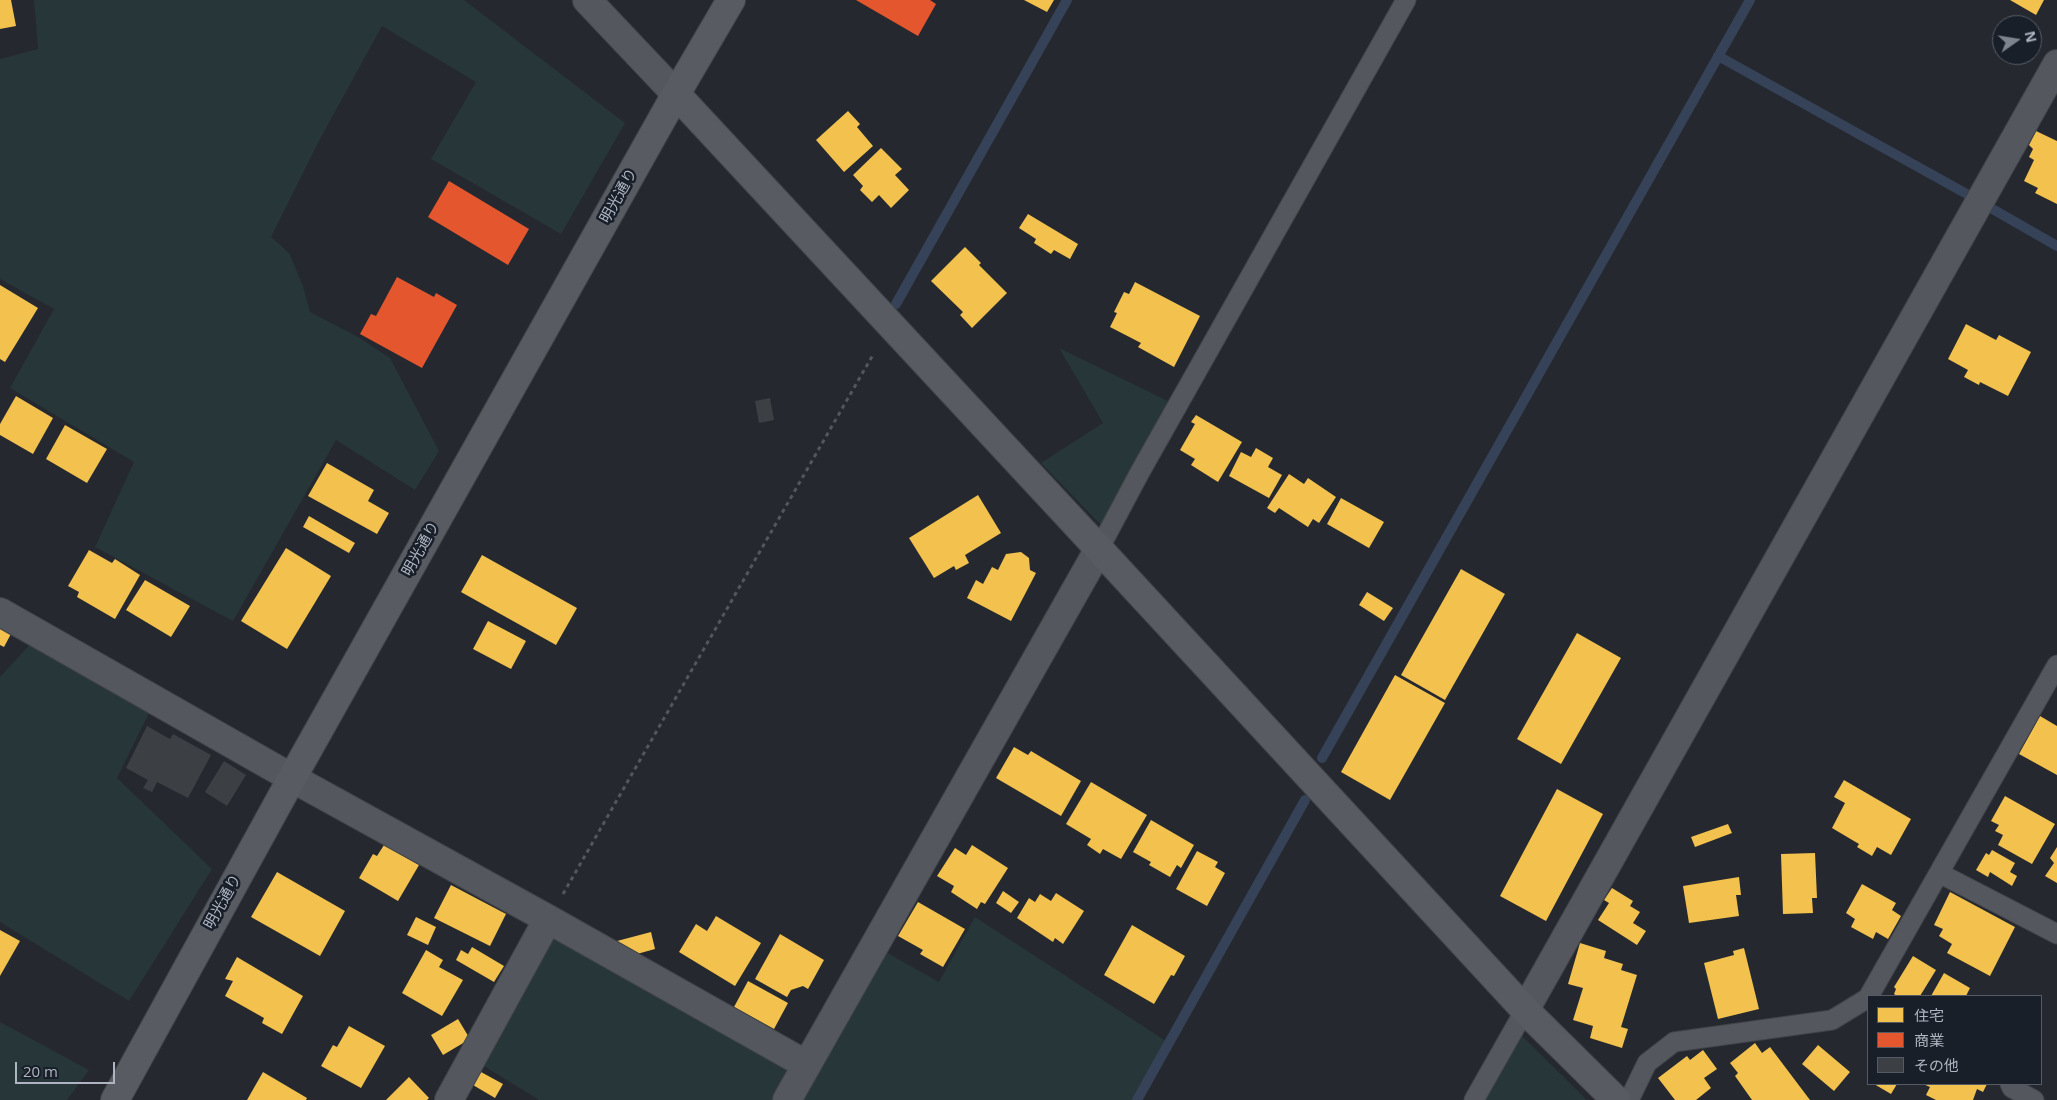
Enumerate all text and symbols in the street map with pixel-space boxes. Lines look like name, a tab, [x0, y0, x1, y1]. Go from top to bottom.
north arrow	[1992, 15, 2042, 65]
text: N	[2021, 29, 2042, 44]
street label: 明光通り	[597, 165, 641, 227]
street label: 明光通り	[399, 518, 443, 580]
street label: 明光通り	[201, 871, 245, 933]
legend	[1867, 995, 2042, 1085]
text: 住宅	[1914, 1005, 1944, 1025]
text: 商業	[1914, 1030, 1944, 1050]
scale bar	[18, 1052, 118, 1084]
text: その他	[1914, 1055, 1959, 1075]
text: 20 m	[23, 1061, 58, 1081]

